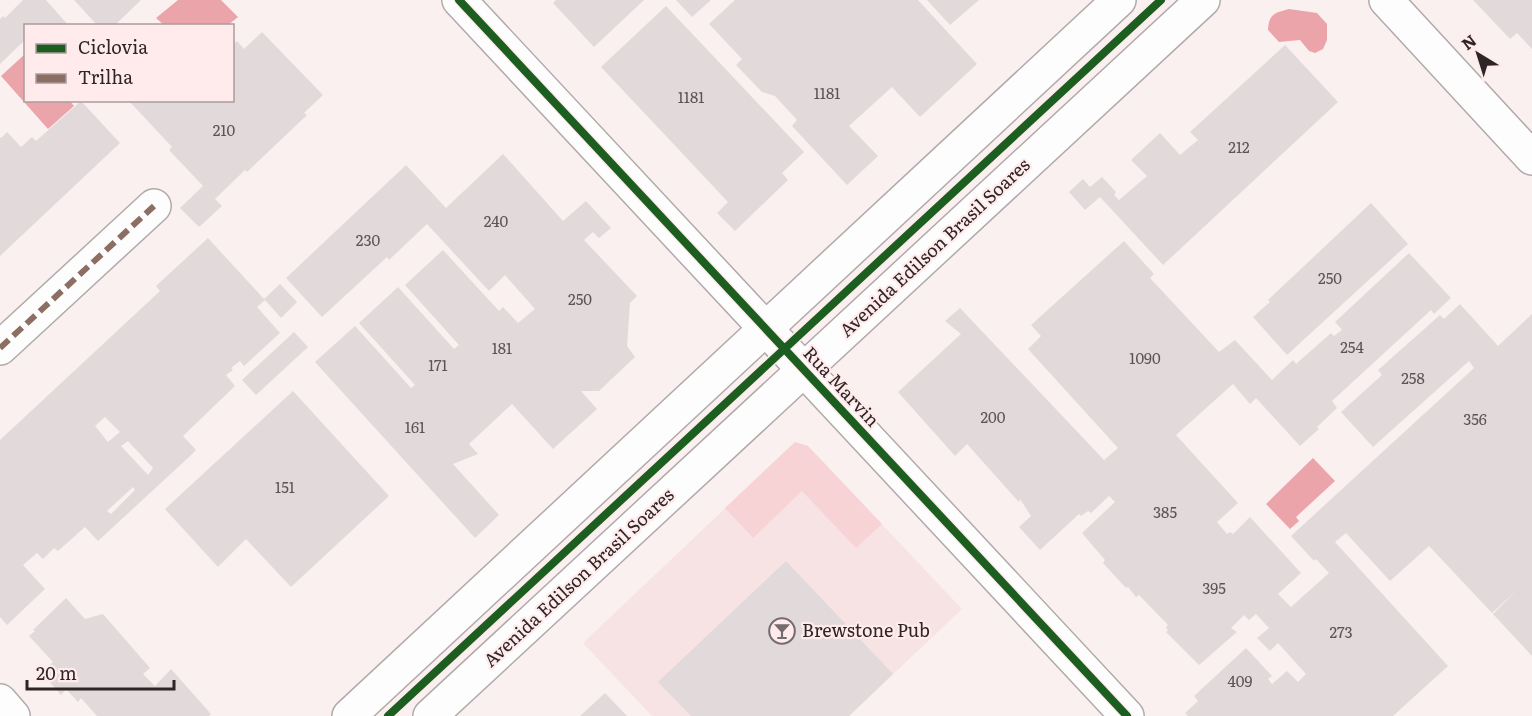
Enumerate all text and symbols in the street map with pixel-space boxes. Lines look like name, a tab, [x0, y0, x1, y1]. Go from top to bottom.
legend	[24, 24, 234, 102]
north arrow	[1448, 24, 1508, 84]
text: N	[1455, 28, 1481, 55]
text: Ciclovia	[78, 33, 148, 60]
text: Trilha	[78, 63, 133, 90]
house number: 1181	[814, 81, 840, 104]
house number: 1181	[678, 85, 704, 108]
house number: 210	[213, 118, 236, 141]
house number: 212	[1228, 135, 1250, 158]
street label: Avenida Edilson Brasil Soares	[833, 151, 1035, 343]
house number: 240	[484, 209, 509, 232]
house number: 230	[356, 228, 381, 251]
house number: 250	[1318, 266, 1342, 289]
house number: 250	[568, 287, 592, 310]
house number: 254	[1340, 335, 1364, 358]
house number: 181	[492, 336, 512, 359]
street label: Rua Marvin	[798, 340, 887, 432]
house number: 1090	[1129, 346, 1161, 369]
house number: 171	[428, 353, 448, 376]
house number: 258	[1401, 366, 1425, 389]
house number: 200	[981, 405, 1006, 428]
house number: 356	[1463, 407, 1487, 430]
house number: 161	[405, 415, 425, 438]
house number: 151	[275, 475, 295, 498]
street label: Avenida Edilson Brasil Soares	[477, 481, 679, 673]
house number: 385	[1153, 500, 1177, 523]
house number: 395	[1202, 576, 1226, 599]
bar icon: Brewstone Pub	[767, 616, 797, 646]
place label: Brewstone Pub	[802, 616, 930, 643]
house number: 273	[1329, 620, 1353, 643]
scale bar	[27, 653, 174, 691]
text: 20 m	[36, 659, 77, 686]
house number: 409	[1228, 669, 1253, 692]

